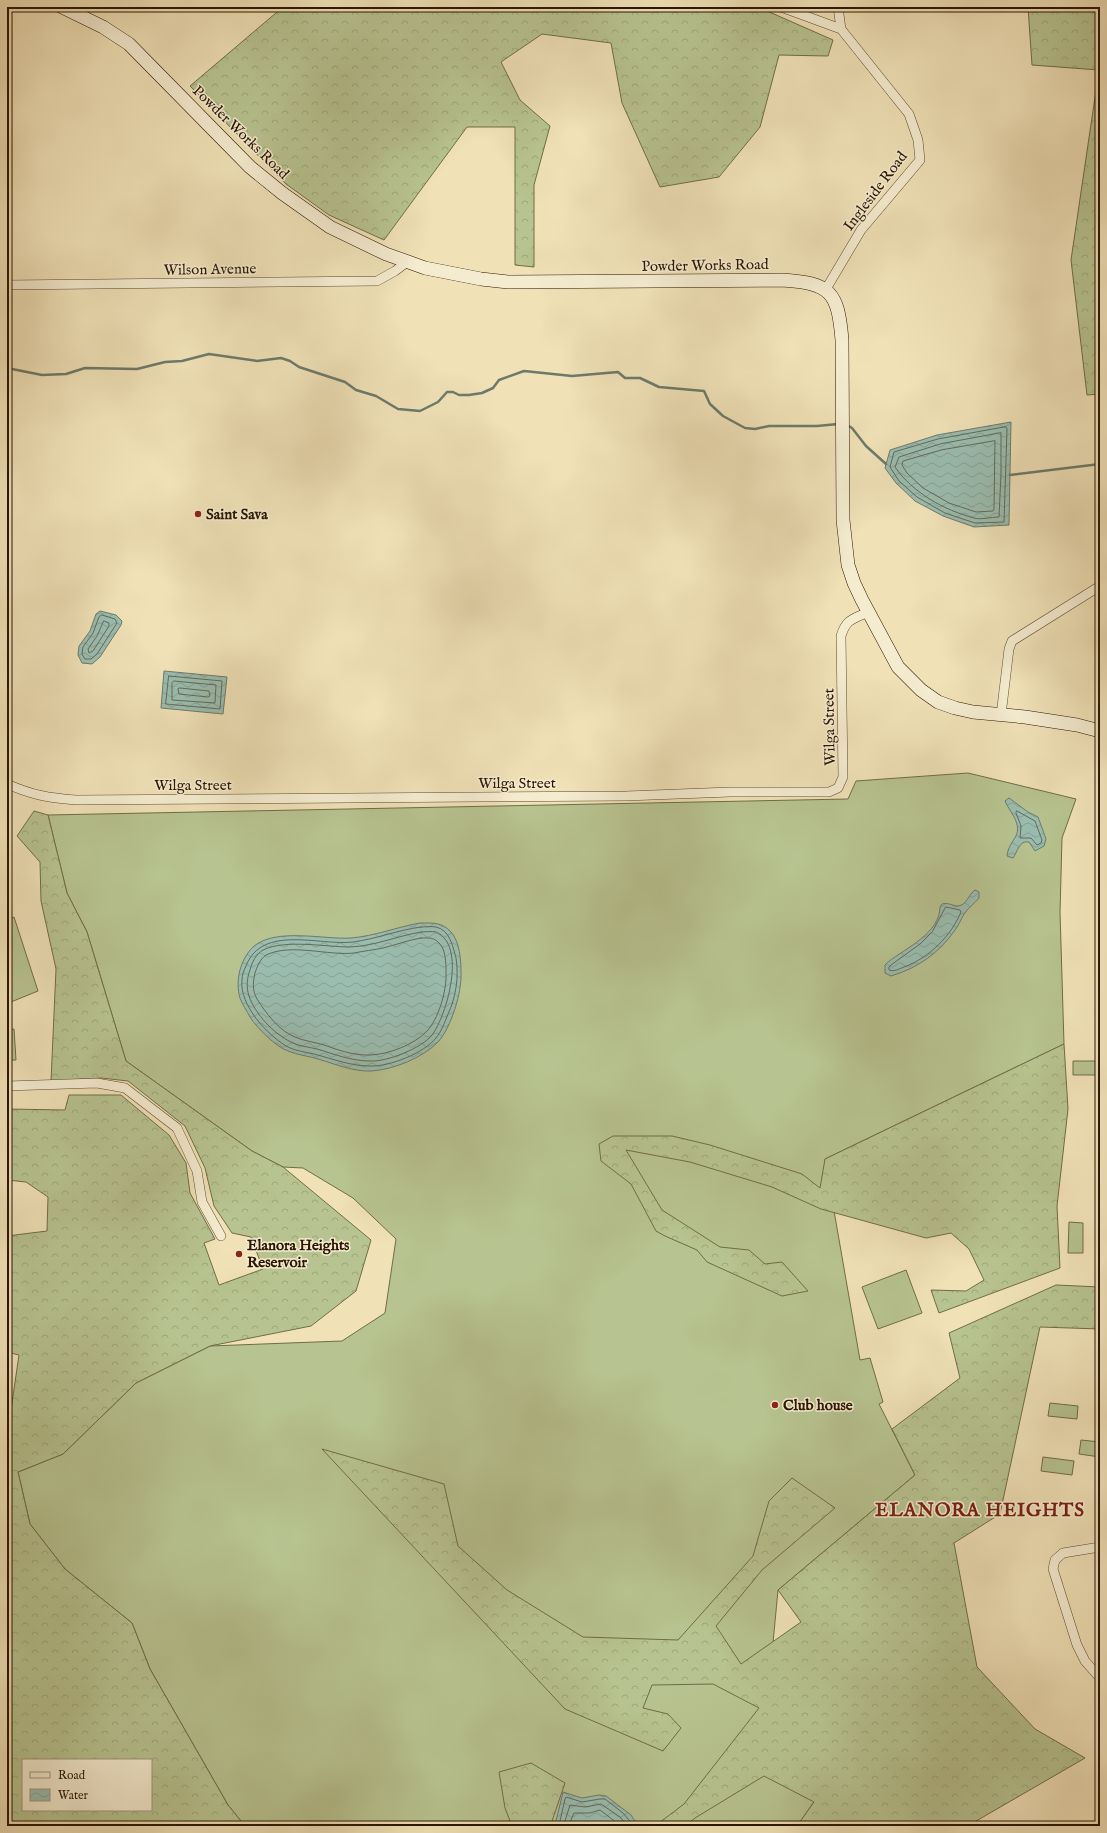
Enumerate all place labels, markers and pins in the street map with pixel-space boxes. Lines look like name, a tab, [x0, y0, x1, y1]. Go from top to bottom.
place label: Saint Sava	[206, 505, 268, 524]
marker: Saint Sava	[193, 509, 203, 519]
place label: Elanora Heights Reservoir	[247, 1236, 350, 1272]
marker: Elanora Heights Reservoir	[234, 1249, 244, 1259]
place label: Club house	[783, 1396, 853, 1415]
marker: Club house	[770, 1400, 780, 1410]

